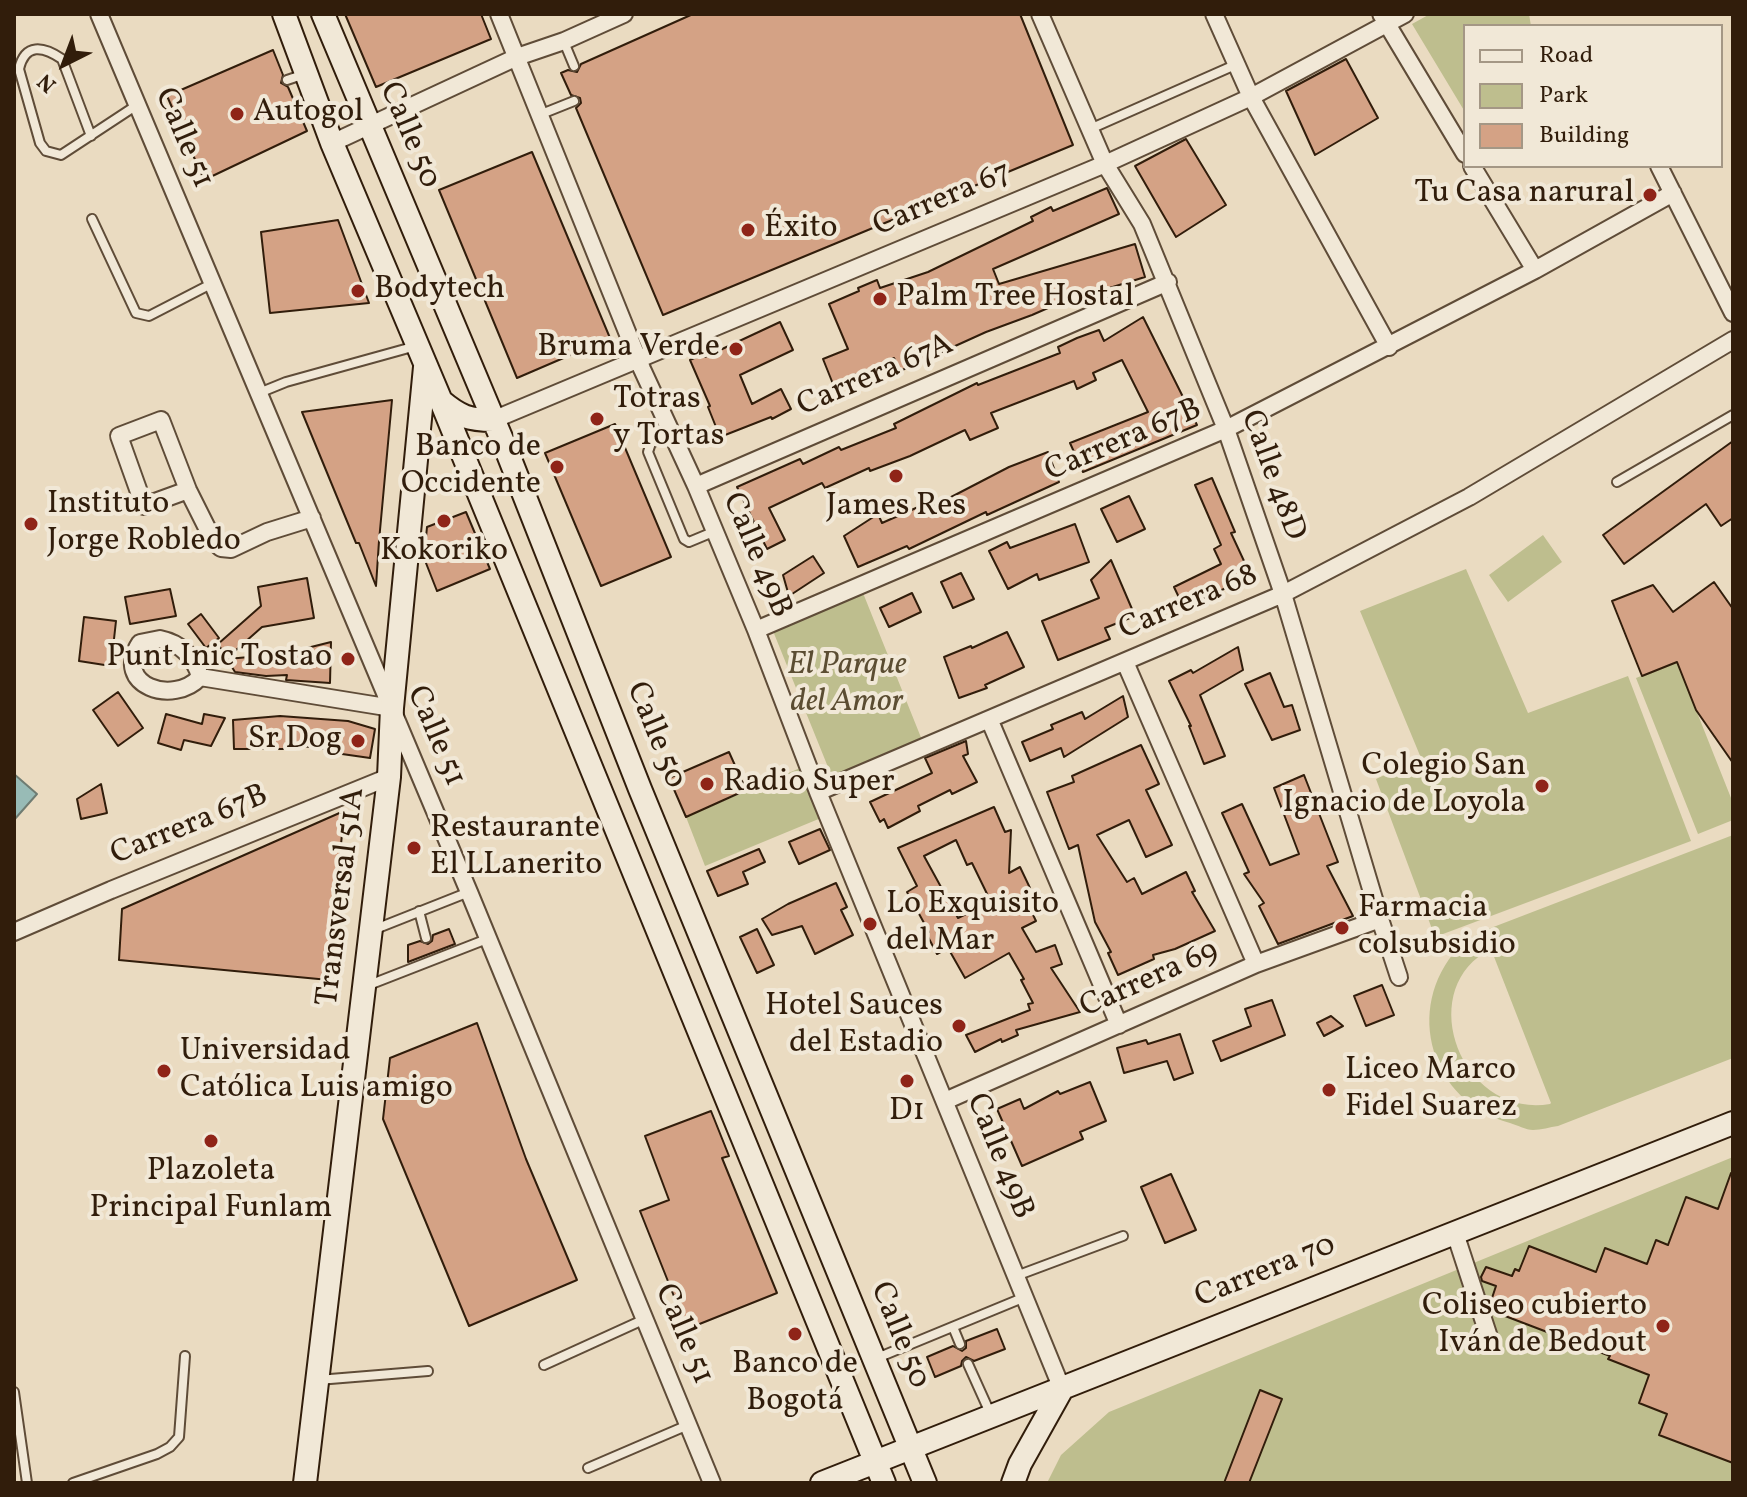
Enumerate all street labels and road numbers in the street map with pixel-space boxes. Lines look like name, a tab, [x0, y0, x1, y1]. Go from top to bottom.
street label: Calle 50	[369, 77, 447, 195]
street label: Calle 51	[144, 83, 220, 195]
street label: Carrera 67	[868, 155, 1018, 247]
street label: Carrera 67A	[792, 327, 960, 427]
street label: Carrera 67B	[1040, 392, 1208, 492]
street label: Calle 48D	[1230, 406, 1312, 546]
street label: Calle 49B	[711, 488, 799, 624]
street label: Carrera 68	[1114, 558, 1264, 650]
street label: Calle 50	[615, 677, 693, 795]
street label: Calle 51	[396, 681, 472, 793]
street label: Carrera 67B	[106, 778, 274, 876]
street label: Transversal 51A	[311, 785, 375, 1009]
street label: Carrera 69	[1075, 933, 1225, 1029]
street label: Calle 49B	[955, 1089, 1041, 1225]
street label: Carrera 70	[1190, 1227, 1342, 1319]
street label: Calle 50	[859, 1277, 937, 1395]
street label: Calle 51	[644, 1279, 720, 1391]

